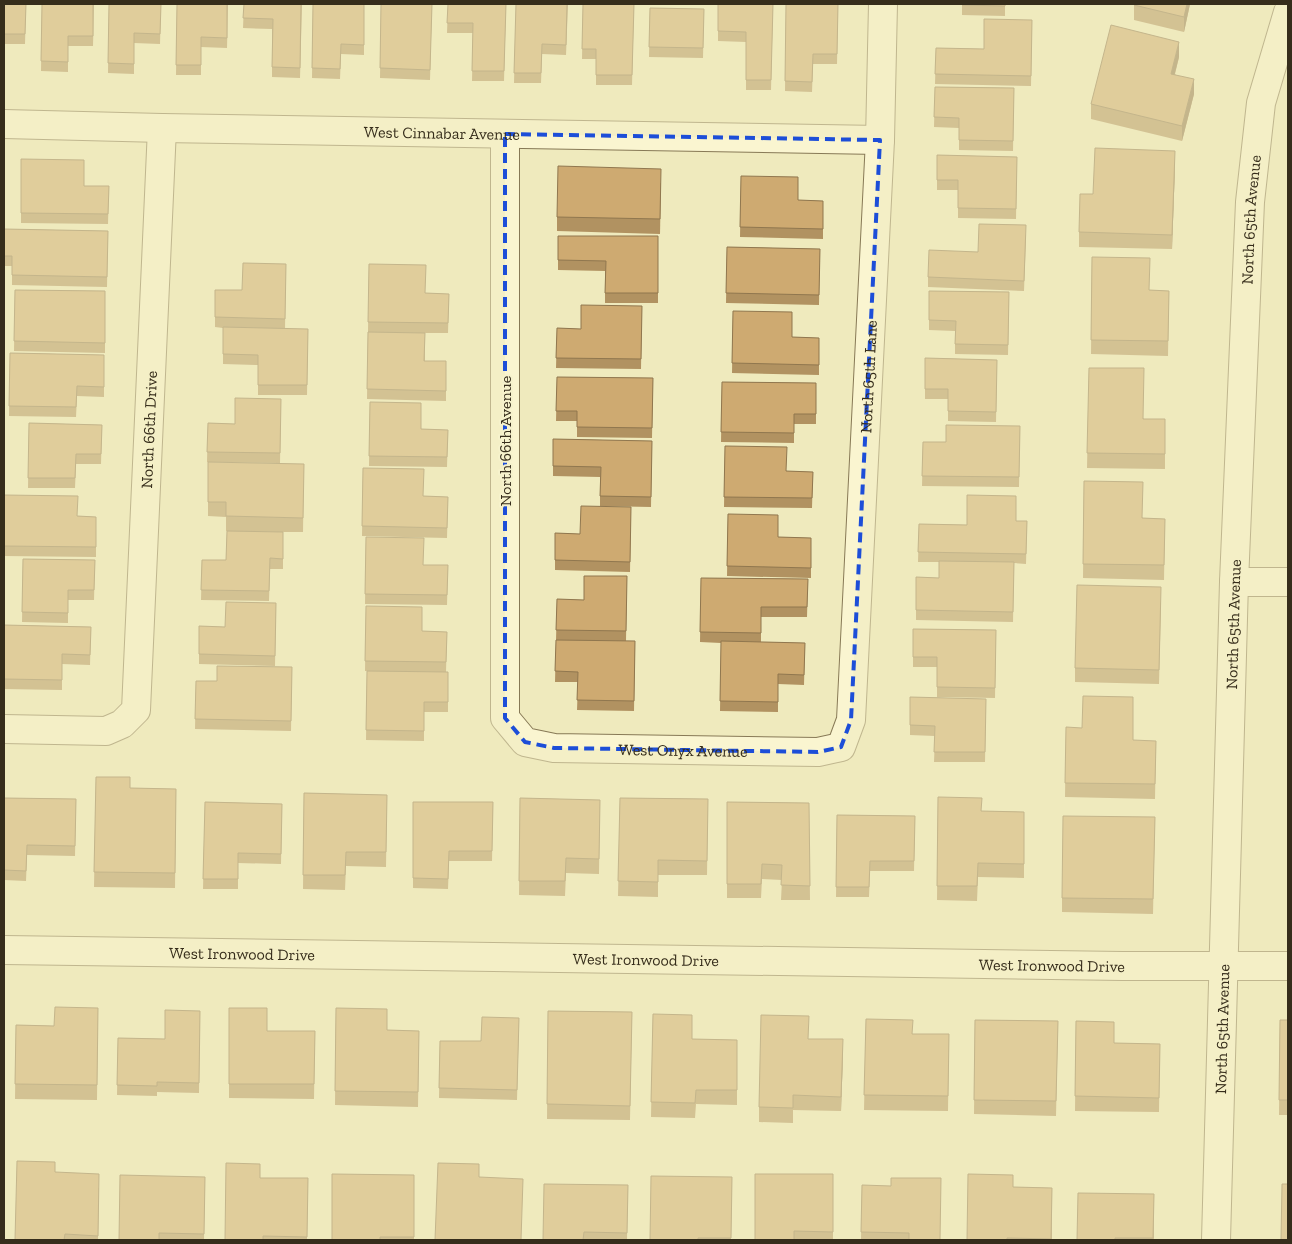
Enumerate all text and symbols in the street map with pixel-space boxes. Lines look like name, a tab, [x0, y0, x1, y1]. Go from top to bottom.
street label: West Cinnabar Avenue	[364, 122, 520, 143]
street label: North 65th Avenue	[1237, 154, 1265, 285]
street label: North 65th Lane	[856, 320, 880, 434]
street label: North 66th Drive	[136, 370, 161, 489]
street label: North 66th Avenue	[496, 376, 515, 506]
street label: North 65th Avenue	[1222, 559, 1244, 690]
street label: West Onyx Avenue	[618, 739, 748, 760]
street label: West Ironwood Drive	[169, 943, 315, 964]
street label: West Ironwood Drive	[573, 949, 719, 970]
street label: West Ironwood Drive	[979, 954, 1125, 976]
street label: North 65th Avenue	[1210, 964, 1233, 1094]

